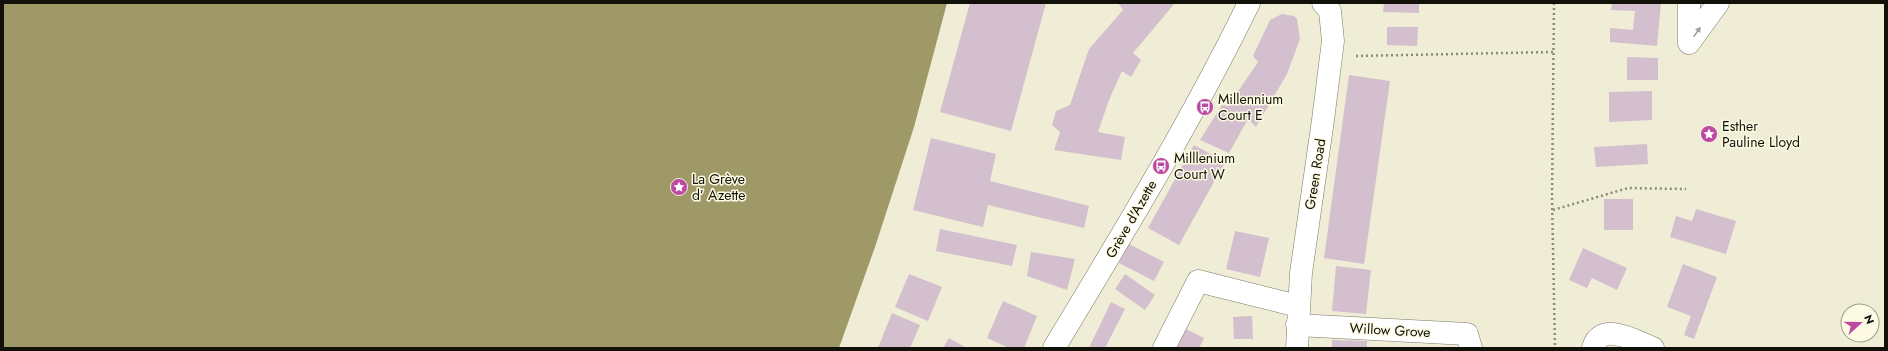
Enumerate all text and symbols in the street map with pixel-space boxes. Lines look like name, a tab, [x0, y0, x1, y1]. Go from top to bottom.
one-way arrow	[1693, 27, 1701, 37]
place label: Millennium Court E	[1218, 89, 1283, 125]
bus stop icon: Millennium Court E	[1195, 97, 1215, 117]
place label: Esther Pauline Lloyd	[1722, 116, 1800, 152]
place icon: Esther Pauline Lloyd	[1699, 124, 1719, 144]
street label: Green Road	[1300, 137, 1330, 211]
place label: Milllenium Court W	[1174, 148, 1235, 184]
bus stop icon: Milllenium Court W	[1151, 156, 1171, 176]
place label: La Grève d’ Azette	[692, 169, 745, 205]
street label: Grève d'Azette	[1101, 176, 1161, 262]
place icon: La Grève d’ Azette	[669, 177, 689, 197]
north arrow	[1840, 303, 1880, 343]
text: N	[1860, 312, 1878, 326]
street label: Willow Grove	[1349, 318, 1431, 342]

